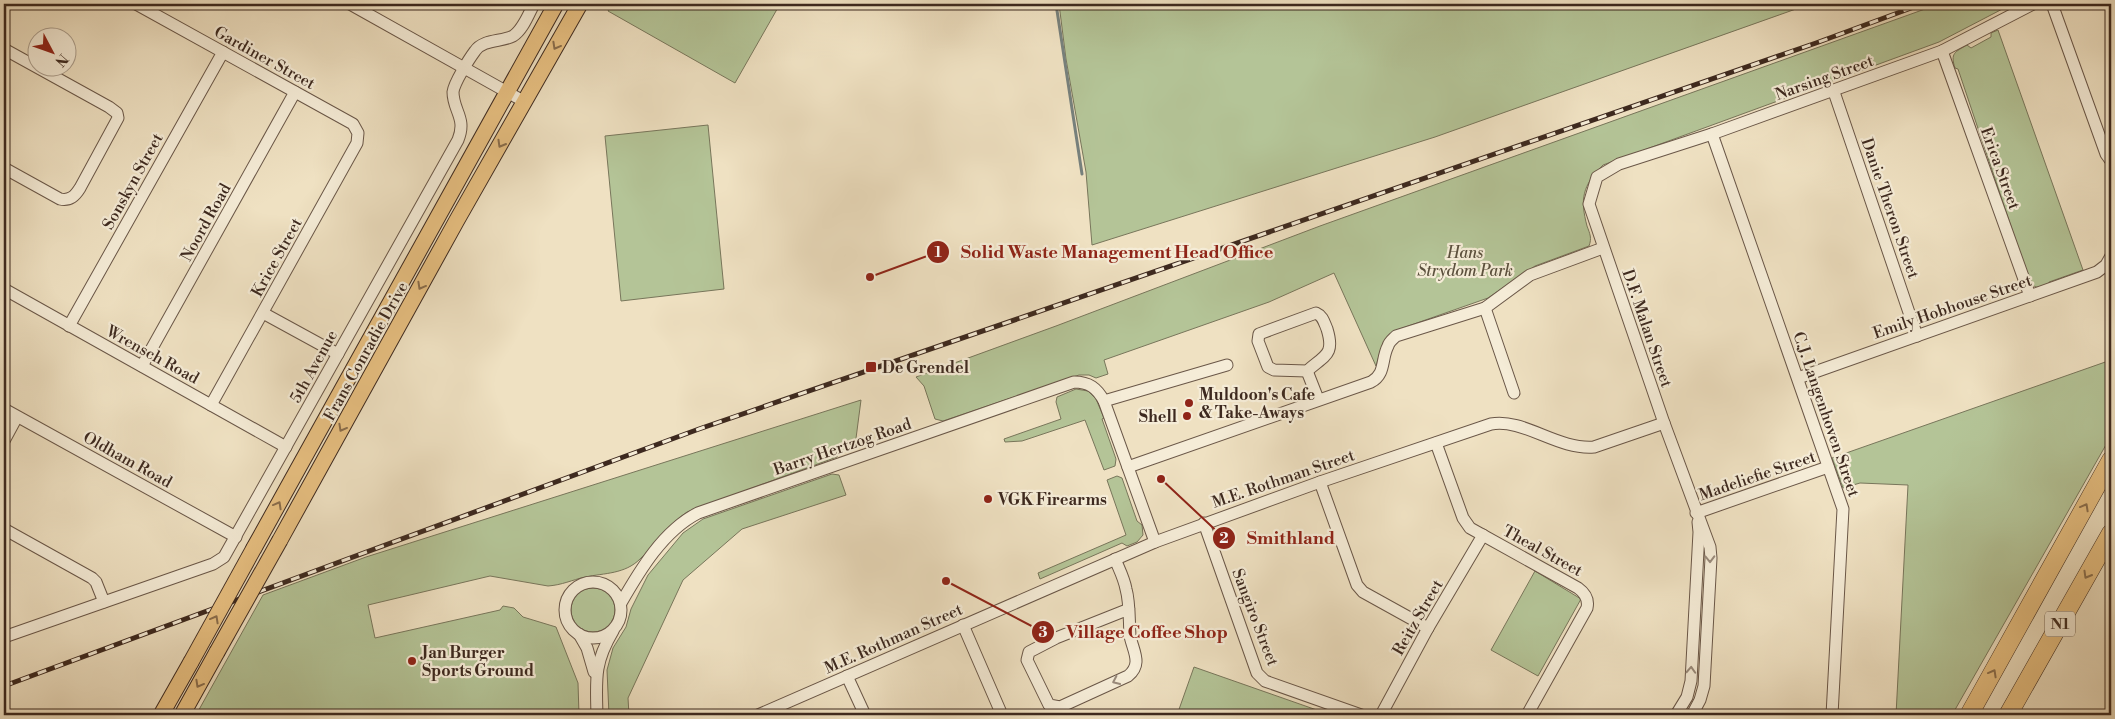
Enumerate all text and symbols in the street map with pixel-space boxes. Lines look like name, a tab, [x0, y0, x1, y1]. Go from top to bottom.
street label: Gardiner Street	[211, 22, 319, 94]
north arrow	[28, 28, 78, 78]
one-way arrow	[552, 41, 562, 50]
text: N	[51, 50, 71, 70]
street label: Narsing Street	[1772, 51, 1877, 105]
street label: Erica Street	[1976, 124, 2024, 213]
street label: Sonskyn Street	[98, 130, 168, 233]
street label: Danie Theron Street	[1857, 135, 1924, 282]
one-way arrow	[497, 139, 507, 148]
street label: Noord Road	[176, 180, 235, 265]
street label: Krice Street	[247, 214, 307, 300]
callout: Solid Waste Management Head Office	[926, 235, 1283, 268]
text: Solid Waste Management Head Office	[961, 241, 1274, 264]
text: 1	[934, 243, 942, 262]
park label: Hans Strydom Park	[1417, 243, 1513, 281]
street label: D.F. Malan Street	[1618, 267, 1677, 390]
street label: Emily Hobhouse Street	[1870, 270, 2035, 344]
street label: Frans Conradie Drive	[319, 278, 412, 425]
one-way arrow	[417, 280, 427, 289]
street label: Wrensch Road	[102, 321, 202, 389]
street label: 5th Avenue	[286, 327, 342, 406]
street label: C.J. Langenhoven Street	[1788, 329, 1864, 500]
place label: De Grendel	[882, 358, 970, 378]
marker: De Grendel	[864, 360, 878, 374]
place label: Muldoon's Cafe & Take-Aways	[1199, 385, 1315, 423]
marker: Muldoon's Cafe & Take-Aways	[1183, 397, 1195, 409]
place label: Shell	[1139, 407, 1178, 427]
marker: Shell	[1181, 410, 1193, 422]
street label: Barry Hertzog Road	[770, 414, 914, 480]
one-way arrow	[339, 423, 349, 432]
street label: Oldham Road	[80, 427, 175, 492]
street label: M.E. Rothman Street	[1209, 445, 1357, 513]
street label: Madeliefie Street	[1696, 446, 1819, 505]
place label: VGK Firearms	[997, 490, 1107, 510]
marker: VGK Firearms	[982, 493, 994, 505]
one-way arrow	[272, 502, 282, 511]
one-way arrow	[2079, 503, 2089, 512]
callout: Smithland	[1212, 521, 1345, 554]
street label: Theal Street	[1499, 521, 1586, 581]
text: Smithland	[1247, 527, 1335, 550]
text: 2	[1219, 529, 1229, 548]
one-way arrow	[1705, 556, 1715, 564]
street label: Sangiro Street	[1227, 566, 1283, 669]
one-way arrow	[2084, 570, 2094, 579]
street label: Reitz Street	[1388, 576, 1448, 659]
street label: M.E. Rothman Street	[821, 599, 966, 678]
road number: N1	[2045, 612, 2075, 636]
callout: Village Coffee Shop	[1031, 615, 1238, 648]
one-way arrow	[208, 616, 218, 625]
text: Village Coffee Shop	[1065, 621, 1228, 644]
text: 3	[1038, 623, 1048, 642]
place label: Jan Burger Sports Ground	[420, 643, 534, 681]
marker: Jan Burger Sports Ground	[406, 655, 418, 667]
one-way arrow	[1686, 666, 1697, 674]
one-way arrow	[1987, 669, 1997, 678]
one-way arrow	[1113, 675, 1122, 685]
one-way arrow	[196, 678, 206, 687]

